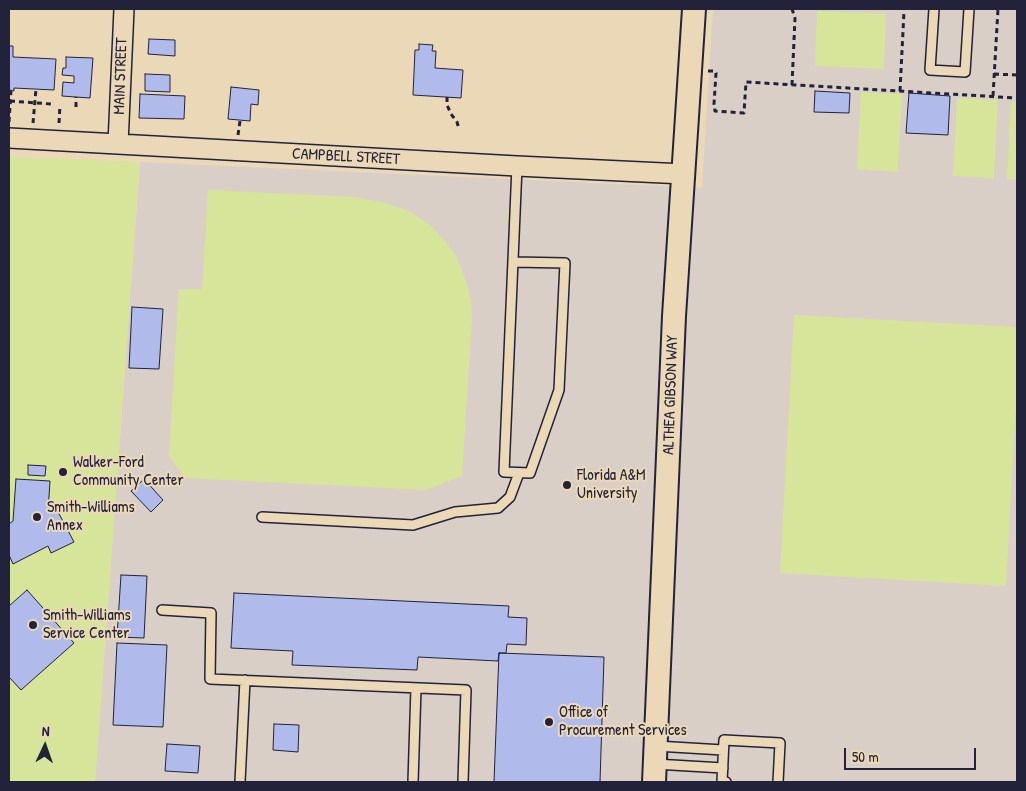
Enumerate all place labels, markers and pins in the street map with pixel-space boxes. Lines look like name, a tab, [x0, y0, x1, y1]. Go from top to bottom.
place label: Walker-Ford Community Center	[73, 453, 184, 491]
marker: Walker-Ford Community Center	[57, 466, 69, 478]
place label: Florida A&M University	[577, 466, 645, 504]
marker: Florida A&M University	[561, 479, 573, 491]
place label: Smith-Williams Annex	[47, 498, 135, 536]
marker: Smith-Williams Annex	[31, 511, 43, 523]
place label: Smith-Williams Service Center	[43, 606, 131, 644]
marker: Smith-Williams Service Center	[27, 619, 39, 631]
place label: Office of Procurement Services	[559, 703, 687, 741]
marker: Office of Procurement Services	[543, 716, 555, 728]

